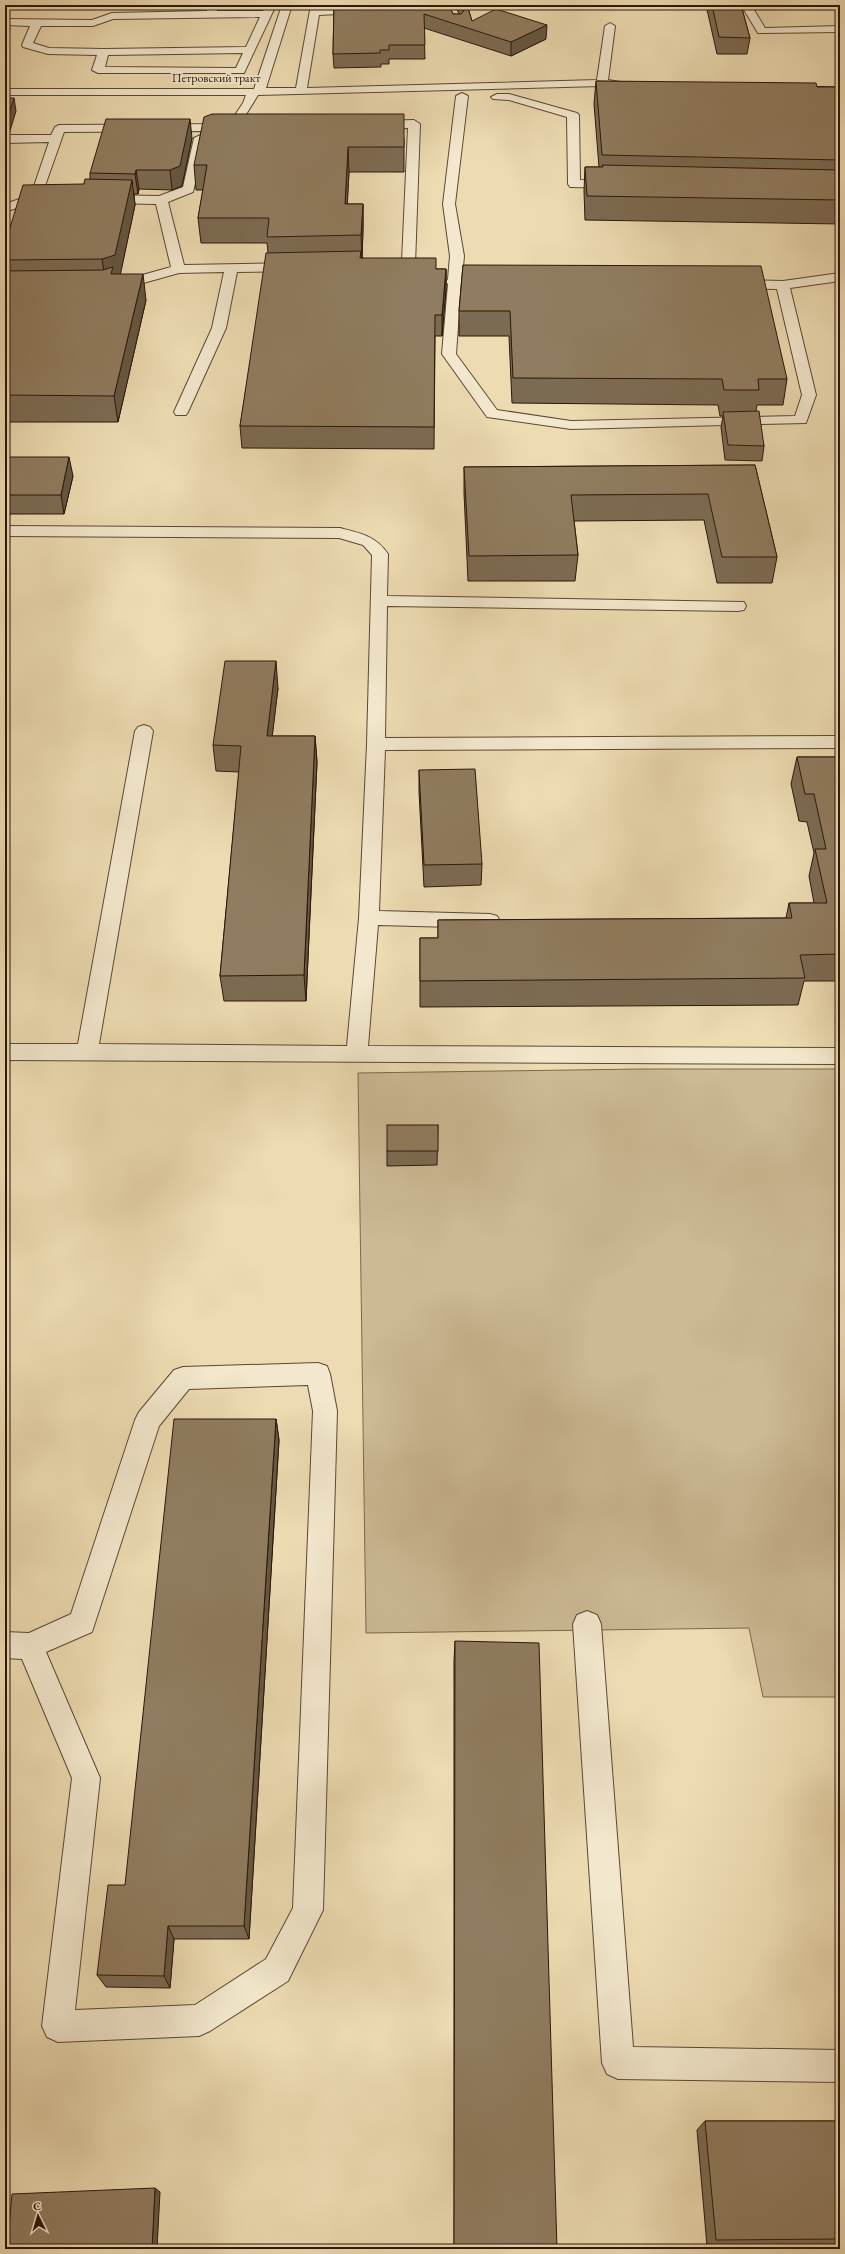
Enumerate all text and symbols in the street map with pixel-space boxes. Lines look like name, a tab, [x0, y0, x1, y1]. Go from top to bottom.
street label: Петровский тракт	[172, 70, 260, 86]
north arrow	[18, 2196, 58, 2236]
text: С	[33, 2199, 42, 2213]

